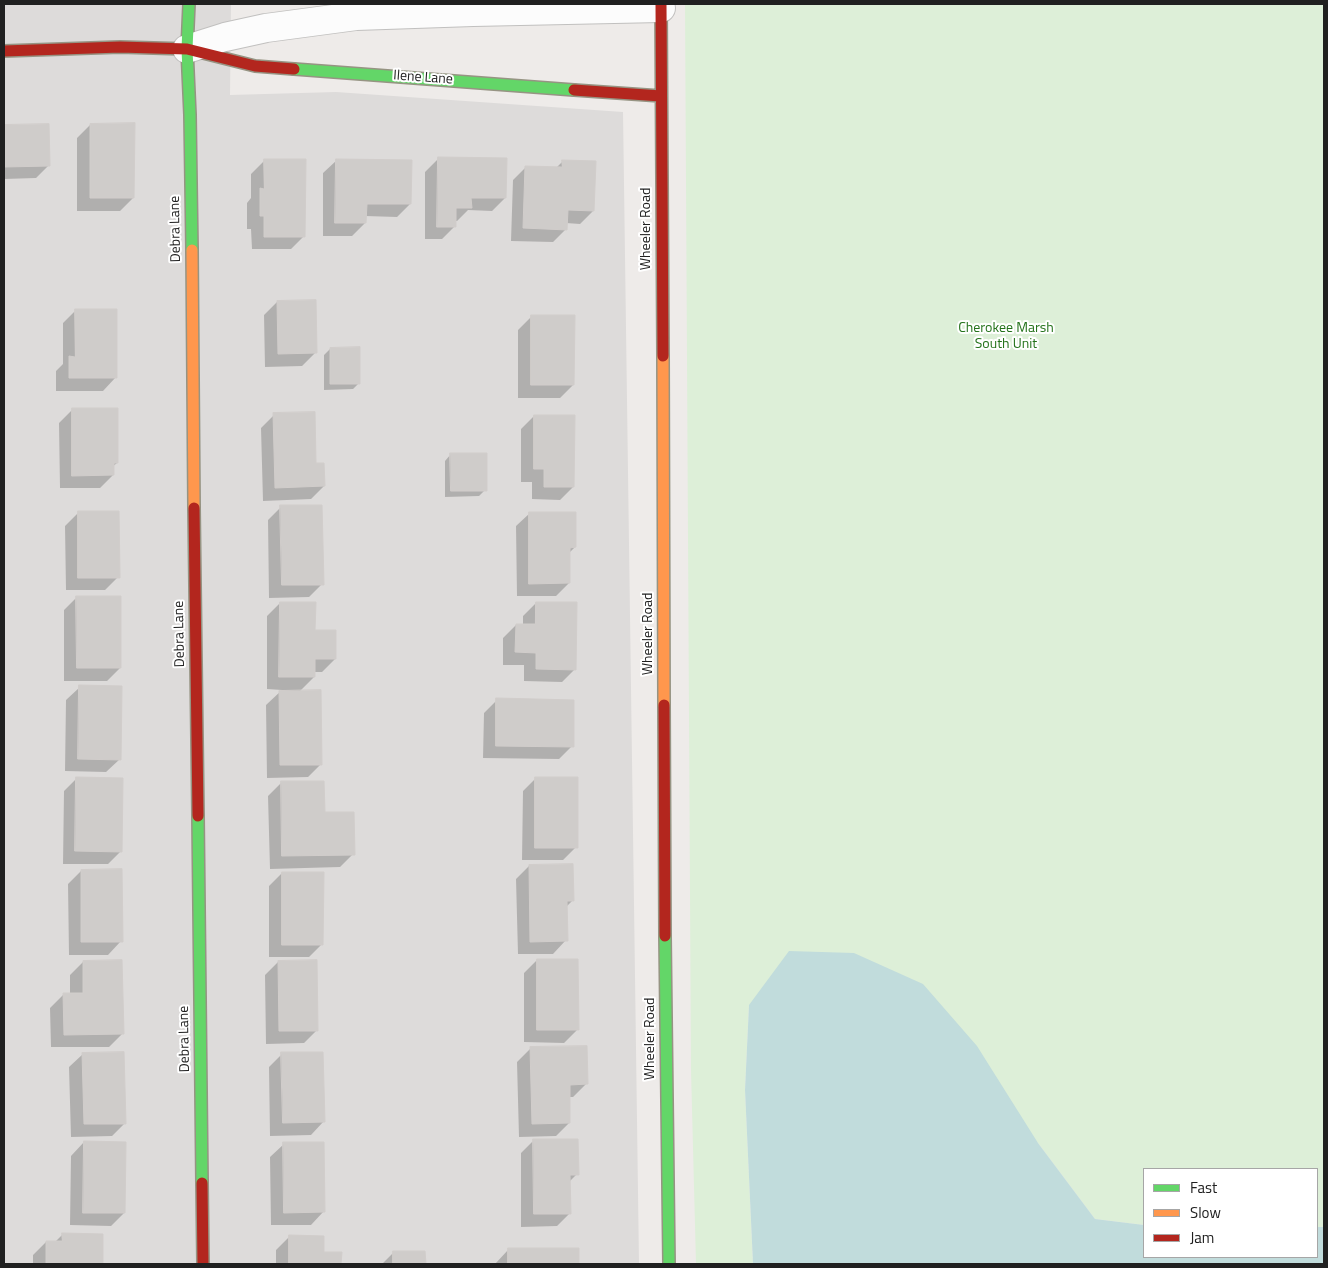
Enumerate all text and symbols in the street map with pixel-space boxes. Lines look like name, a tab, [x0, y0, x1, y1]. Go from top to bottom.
street label: Ilene Lane	[393, 68, 453, 88]
street label: Wheeler Road	[639, 188, 655, 270]
street label: Debra Lane	[167, 196, 185, 262]
park label: Cherokee Marsh South Unit	[958, 321, 1054, 354]
street label: Wheeler Road	[641, 593, 657, 675]
street label: Debra Lane	[171, 601, 189, 667]
street label: Wheeler Road	[643, 998, 659, 1080]
street label: Debra Lane	[176, 1006, 194, 1072]
legend	[1143, 1168, 1318, 1258]
text: Fast	[1190, 1176, 1217, 1199]
text: Slow	[1190, 1201, 1221, 1224]
text: Jam	[1190, 1226, 1214, 1249]

